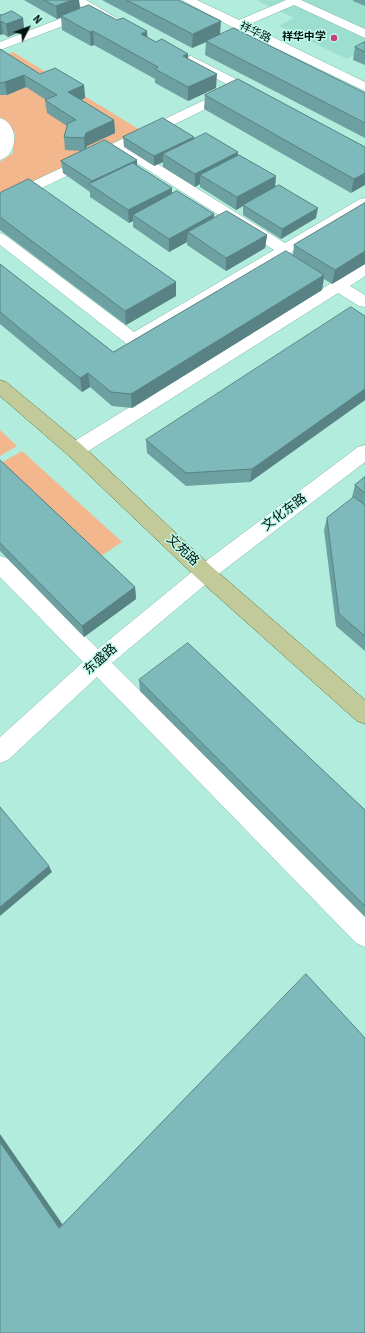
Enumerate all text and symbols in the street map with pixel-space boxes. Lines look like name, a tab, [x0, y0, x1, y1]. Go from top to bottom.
north arrow	[8, 8, 48, 48]
text: N	[29, 12, 45, 27]
street label: 祥华路	[237, 20, 273, 46]
place label: 祥华中学	[282, 31, 326, 45]
marker: 祥华中学	[329, 33, 339, 43]
street label: 文化东路	[260, 491, 310, 535]
street label: 文苑路	[162, 532, 202, 570]
street label: 东盛路	[81, 641, 121, 679]

